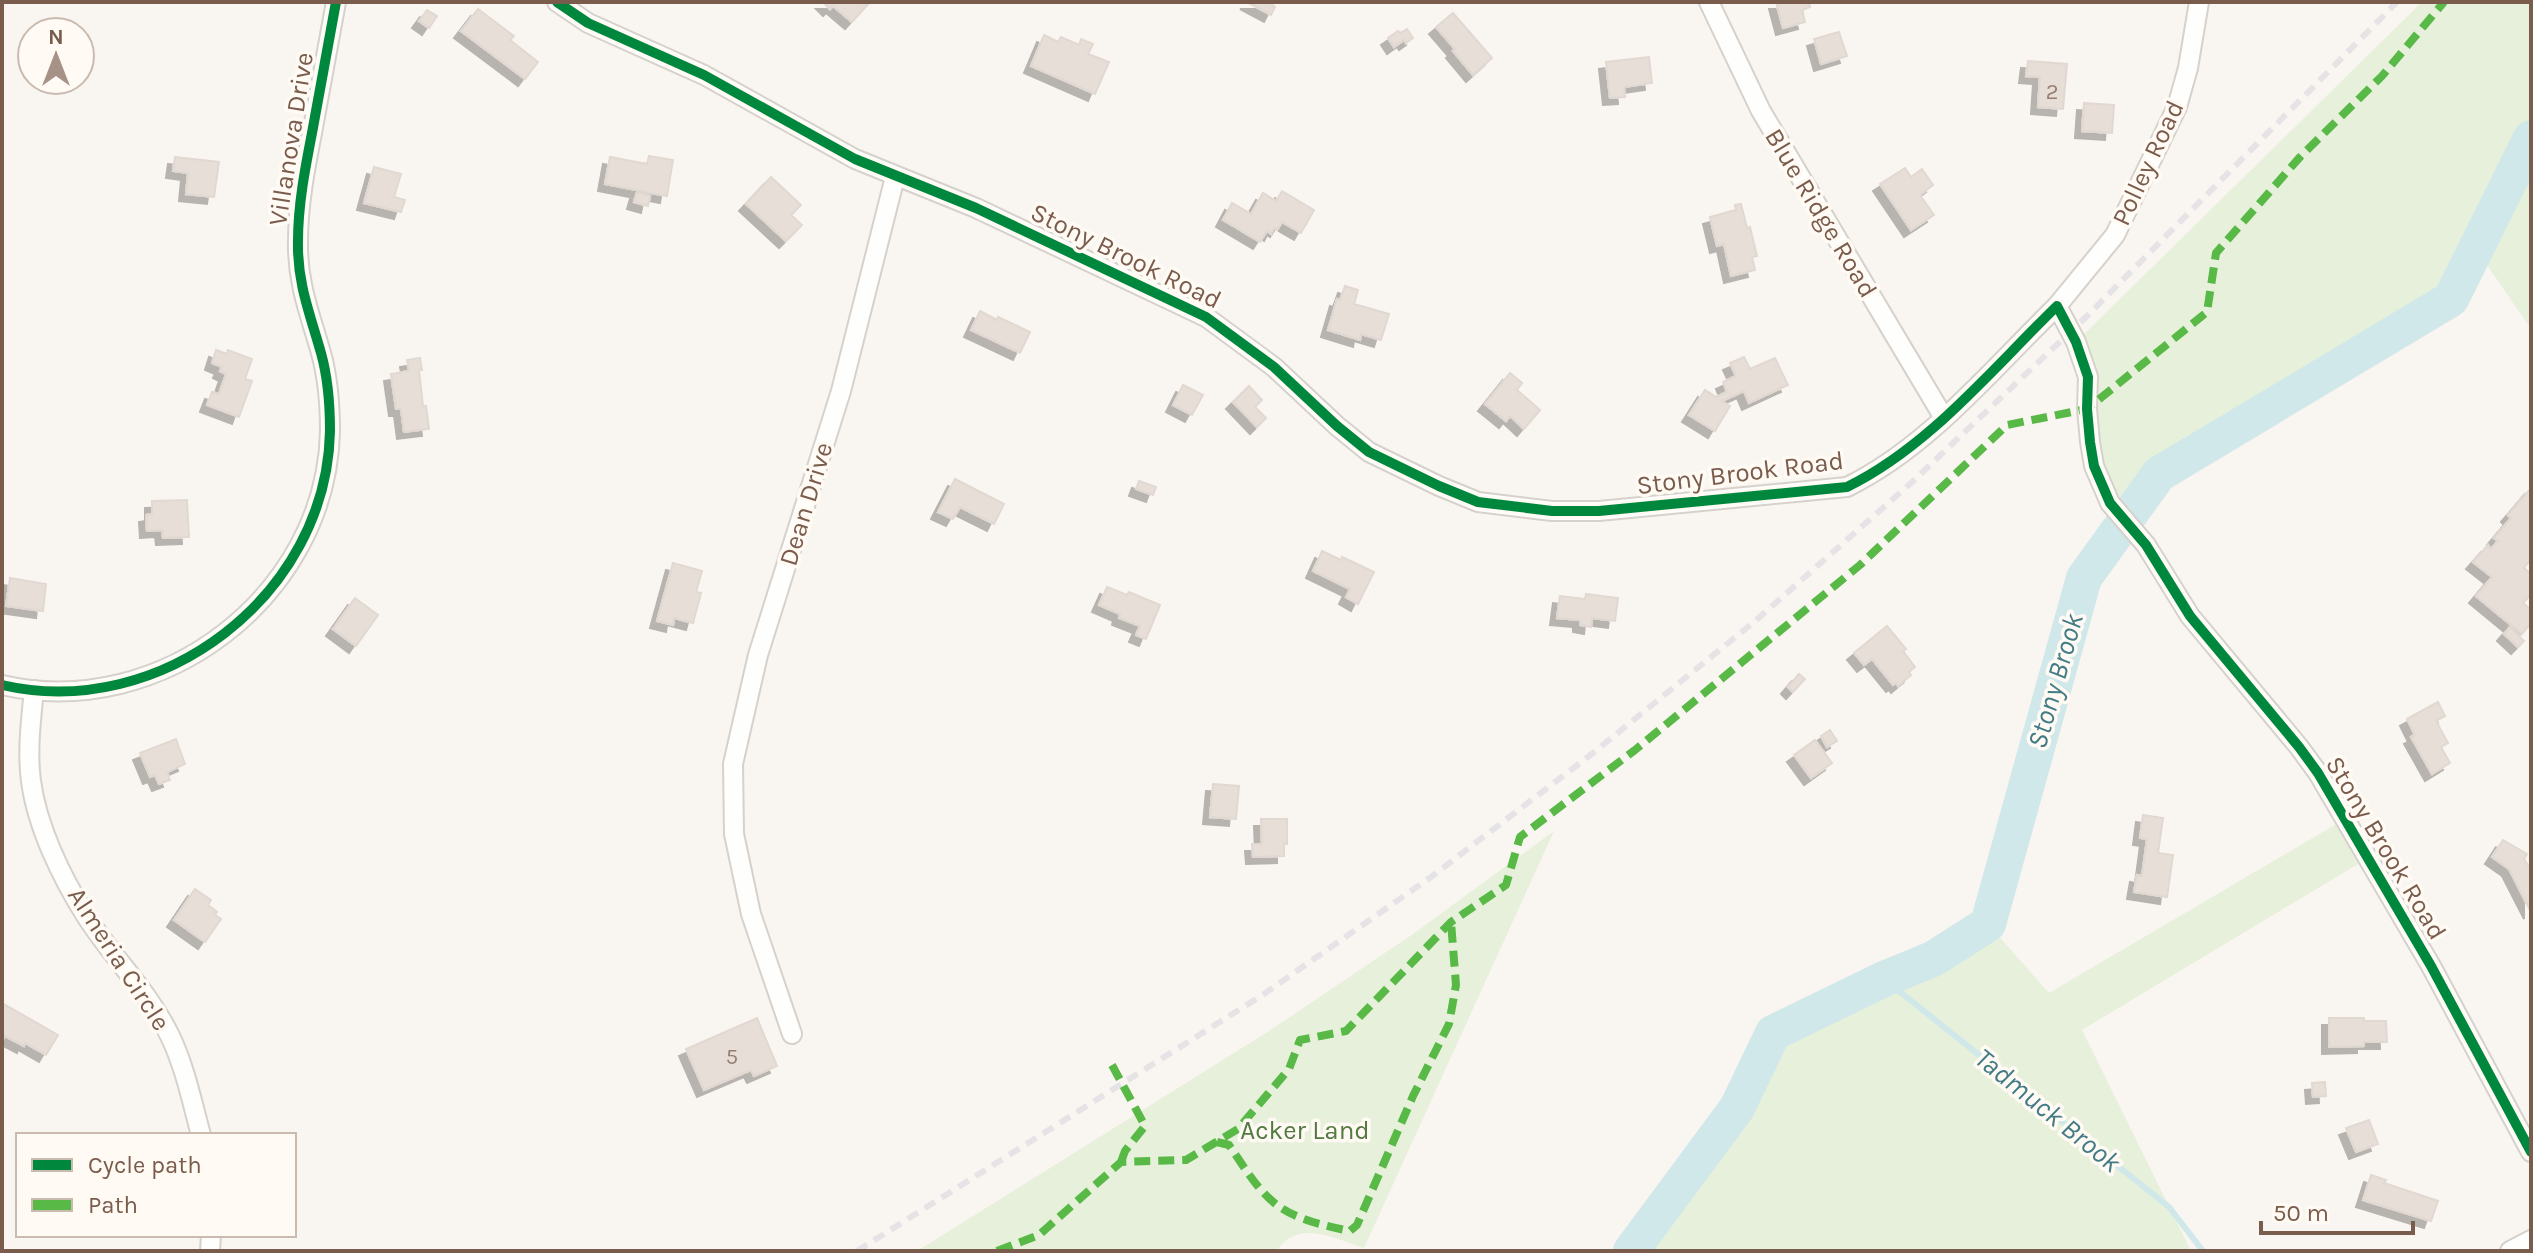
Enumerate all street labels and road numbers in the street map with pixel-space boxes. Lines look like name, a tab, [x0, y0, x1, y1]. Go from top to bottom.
street label: Villanova Drive	[262, 50, 320, 228]
street label: Polley Road	[2105, 95, 2191, 231]
street label: Blue Ridge Road	[1758, 123, 1884, 303]
street label: Stony Brook Road	[1026, 196, 1226, 316]
street label: Dean Drive	[773, 439, 839, 569]
street label: Stony Brook Road	[1635, 445, 1845, 501]
street label: Stony Brook Road	[2319, 751, 2453, 945]
street label: Almeria Circle	[61, 882, 177, 1036]

